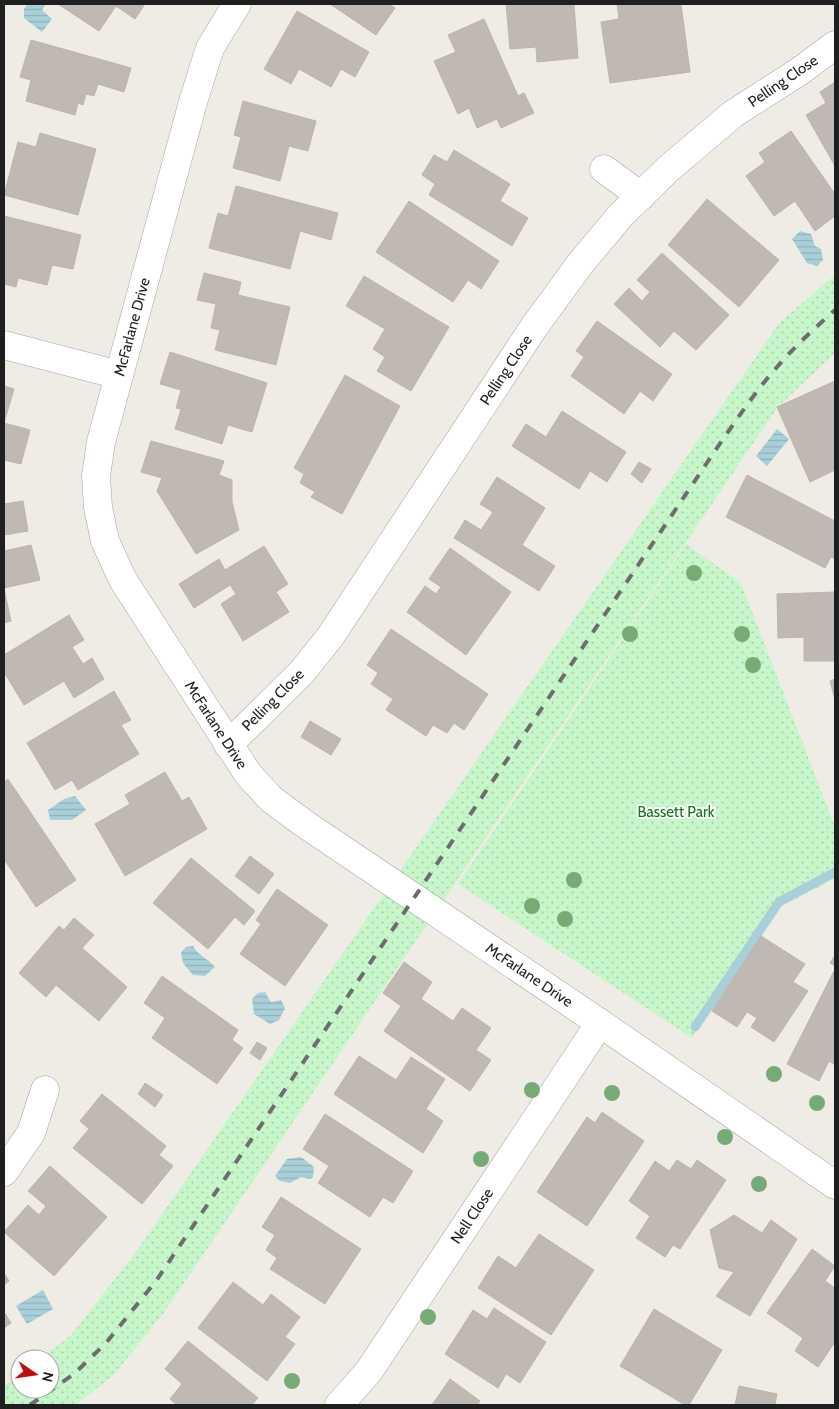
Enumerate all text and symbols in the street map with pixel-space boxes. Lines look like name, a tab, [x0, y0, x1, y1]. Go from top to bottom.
street label: Pelling Close	[745, 51, 822, 111]
street label: McFarlane Drive	[110, 275, 154, 378]
street label: Pelling Close	[476, 331, 536, 408]
street label: Pelling Close	[238, 665, 308, 735]
street label: McFarlane Drive	[181, 678, 251, 773]
park label: Bassett Park	[638, 803, 715, 821]
street label: McFarlane Drive	[482, 939, 576, 1011]
street label: Nell Close	[447, 1184, 497, 1247]
north arrow	[10, 1349, 60, 1399]
text: N	[38, 1370, 58, 1384]

